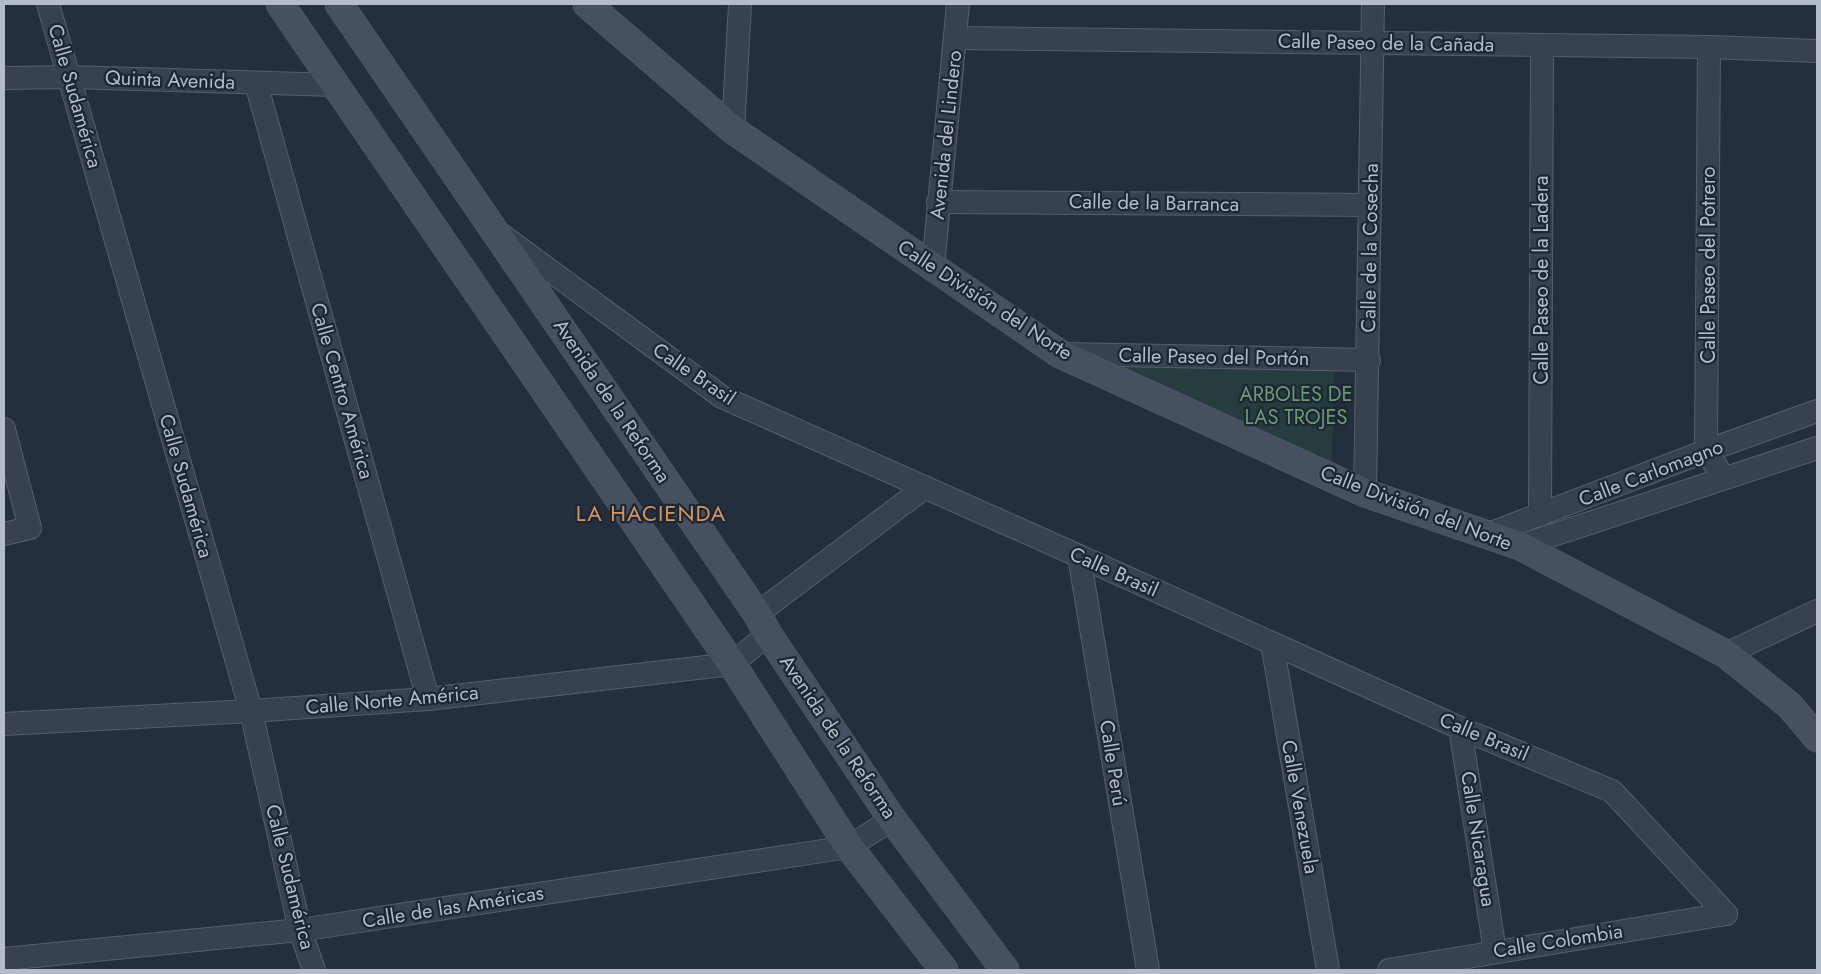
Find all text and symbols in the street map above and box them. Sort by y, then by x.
street label: Calle Sudamérica [41,21,109,171]
street label: Calle Paseo de la Cañada [1278,27,1494,59]
street label: Avenida del Lindero [923,49,969,221]
street label: Quinta Avenida [104,63,236,97]
street label: Calle de la Cosecha [1354,163,1386,333]
street label: Calle Paseo del Potrero [1694,167,1723,363]
street label: Calle Paseo de la Ladera [1527,176,1556,384]
street label: Calle de la Barranca [1068,187,1240,219]
street label: Calle División del Norte [892,233,1078,367]
street label: Calle Centro América [303,300,381,482]
street label: Avenida de la Reforma [546,313,678,489]
street label: Calle Brasil [647,336,741,412]
street label: Calle Paseo del Portón [1118,341,1310,373]
park label: ARBOLES DE LAS TROJES [1240,380,1352,432]
street label: Calle Sudamérica [152,411,220,561]
street label: Calle Carlomagno [1575,432,1727,514]
street label: Calle División del Norte [1316,458,1516,558]
district label: LA HACIENDA [576,497,726,529]
street label: Calle Brasil [1065,540,1163,604]
street label: Avenida de la Reforma [772,649,904,825]
street label: Calle Norte América [304,678,480,722]
street label: Calle Brasil [1435,705,1533,769]
street label: Calle Perú [1092,718,1134,808]
street label: Calle Venezuela [1274,738,1326,876]
street label: Calle Nicaragua [1453,769,1503,909]
street label: Calle Sudamérica [258,801,322,953]
street label: Calle de las Américas [360,878,546,936]
street label: Calle Colombia [1491,916,1625,966]

